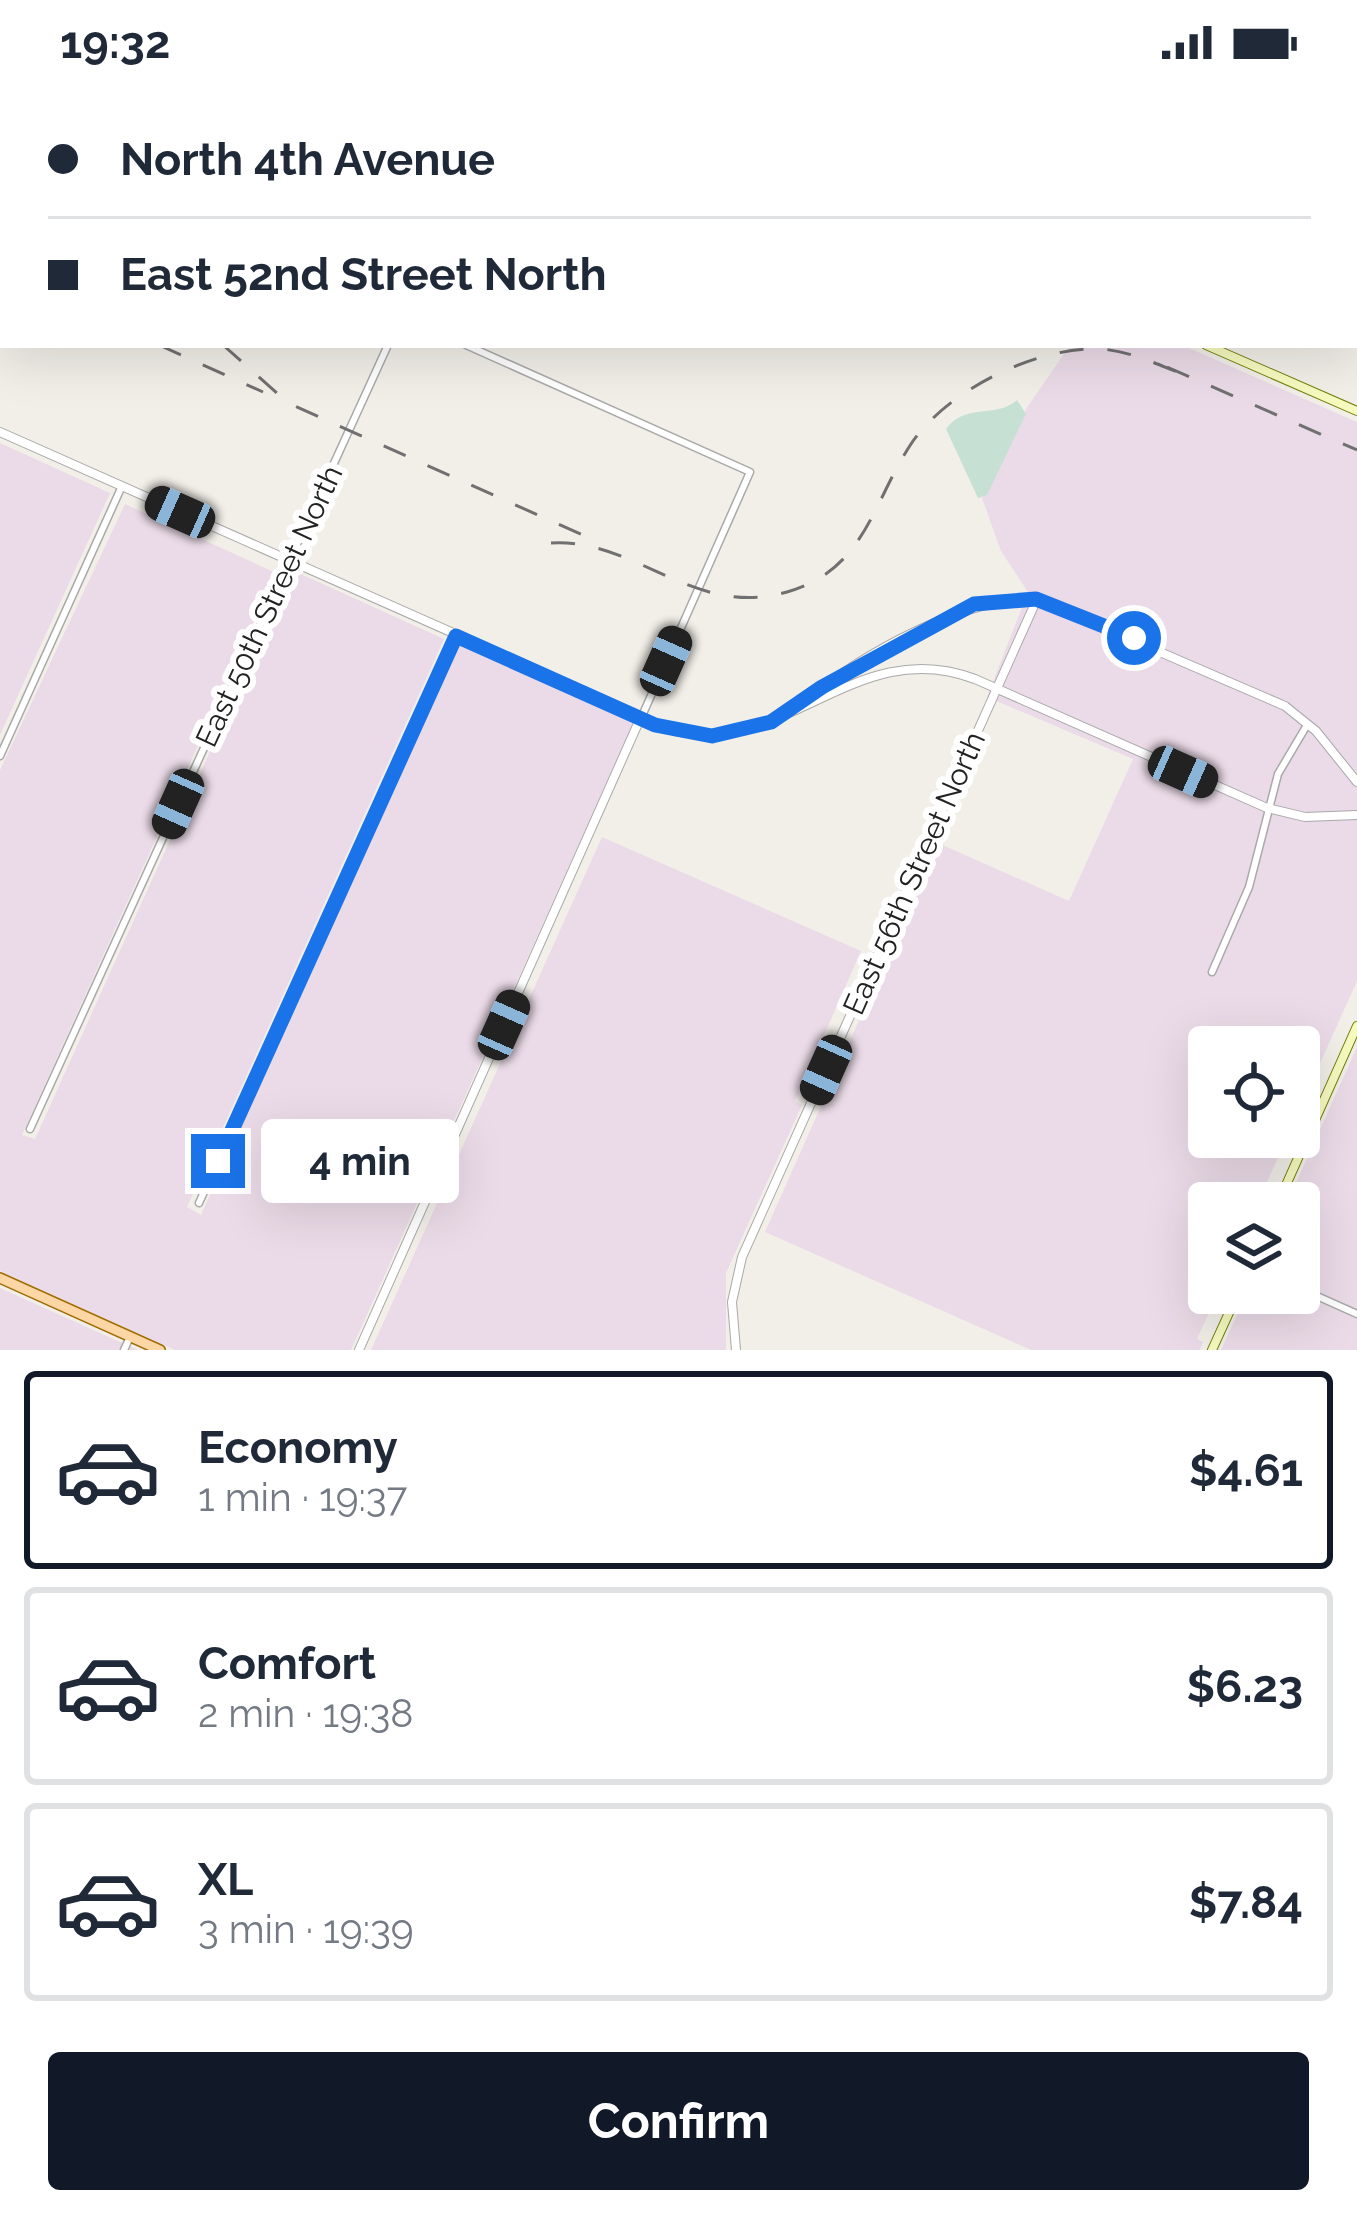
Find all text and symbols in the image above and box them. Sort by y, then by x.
text: 19:32 [60,16,170,69]
text: North 4th Avenue [120,133,495,186]
text: East 52nd Street North [120,248,607,301]
street label: East 50th Street North [188,460,350,752]
car [140,481,220,543]
route start [1107,611,1161,665]
car [635,621,697,701]
street label: East 56th Street North [836,726,992,1020]
car [1143,741,1223,803]
car [147,764,209,844]
car [473,985,535,1065]
map controls [1188,1026,1320,1314]
button: locate [1188,1026,1320,1158]
car [795,1030,857,1110]
callout: 4 min [260,1119,458,1203]
route end [191,1134,245,1188]
text: 4 min [309,1138,411,1184]
button: layers [1188,1182,1320,1314]
icon: car [54,1416,162,1524]
text: Economy [198,1421,398,1474]
text: $4.61 [1189,1444,1303,1497]
text: 1 min · 19:37 [198,1474,407,1520]
icon: car [54,1632,162,1740]
text: Comfort [198,1637,376,1690]
text: $6.23 [1187,1660,1303,1713]
text: 2 min · 19:38 [198,1690,413,1736]
icon: car [54,1848,162,1956]
text: XL [198,1853,253,1906]
text: $7.84 [1189,1876,1303,1929]
text: 3 min · 19:39 [198,1906,414,1952]
button: Confirm [48,2052,1309,2190]

